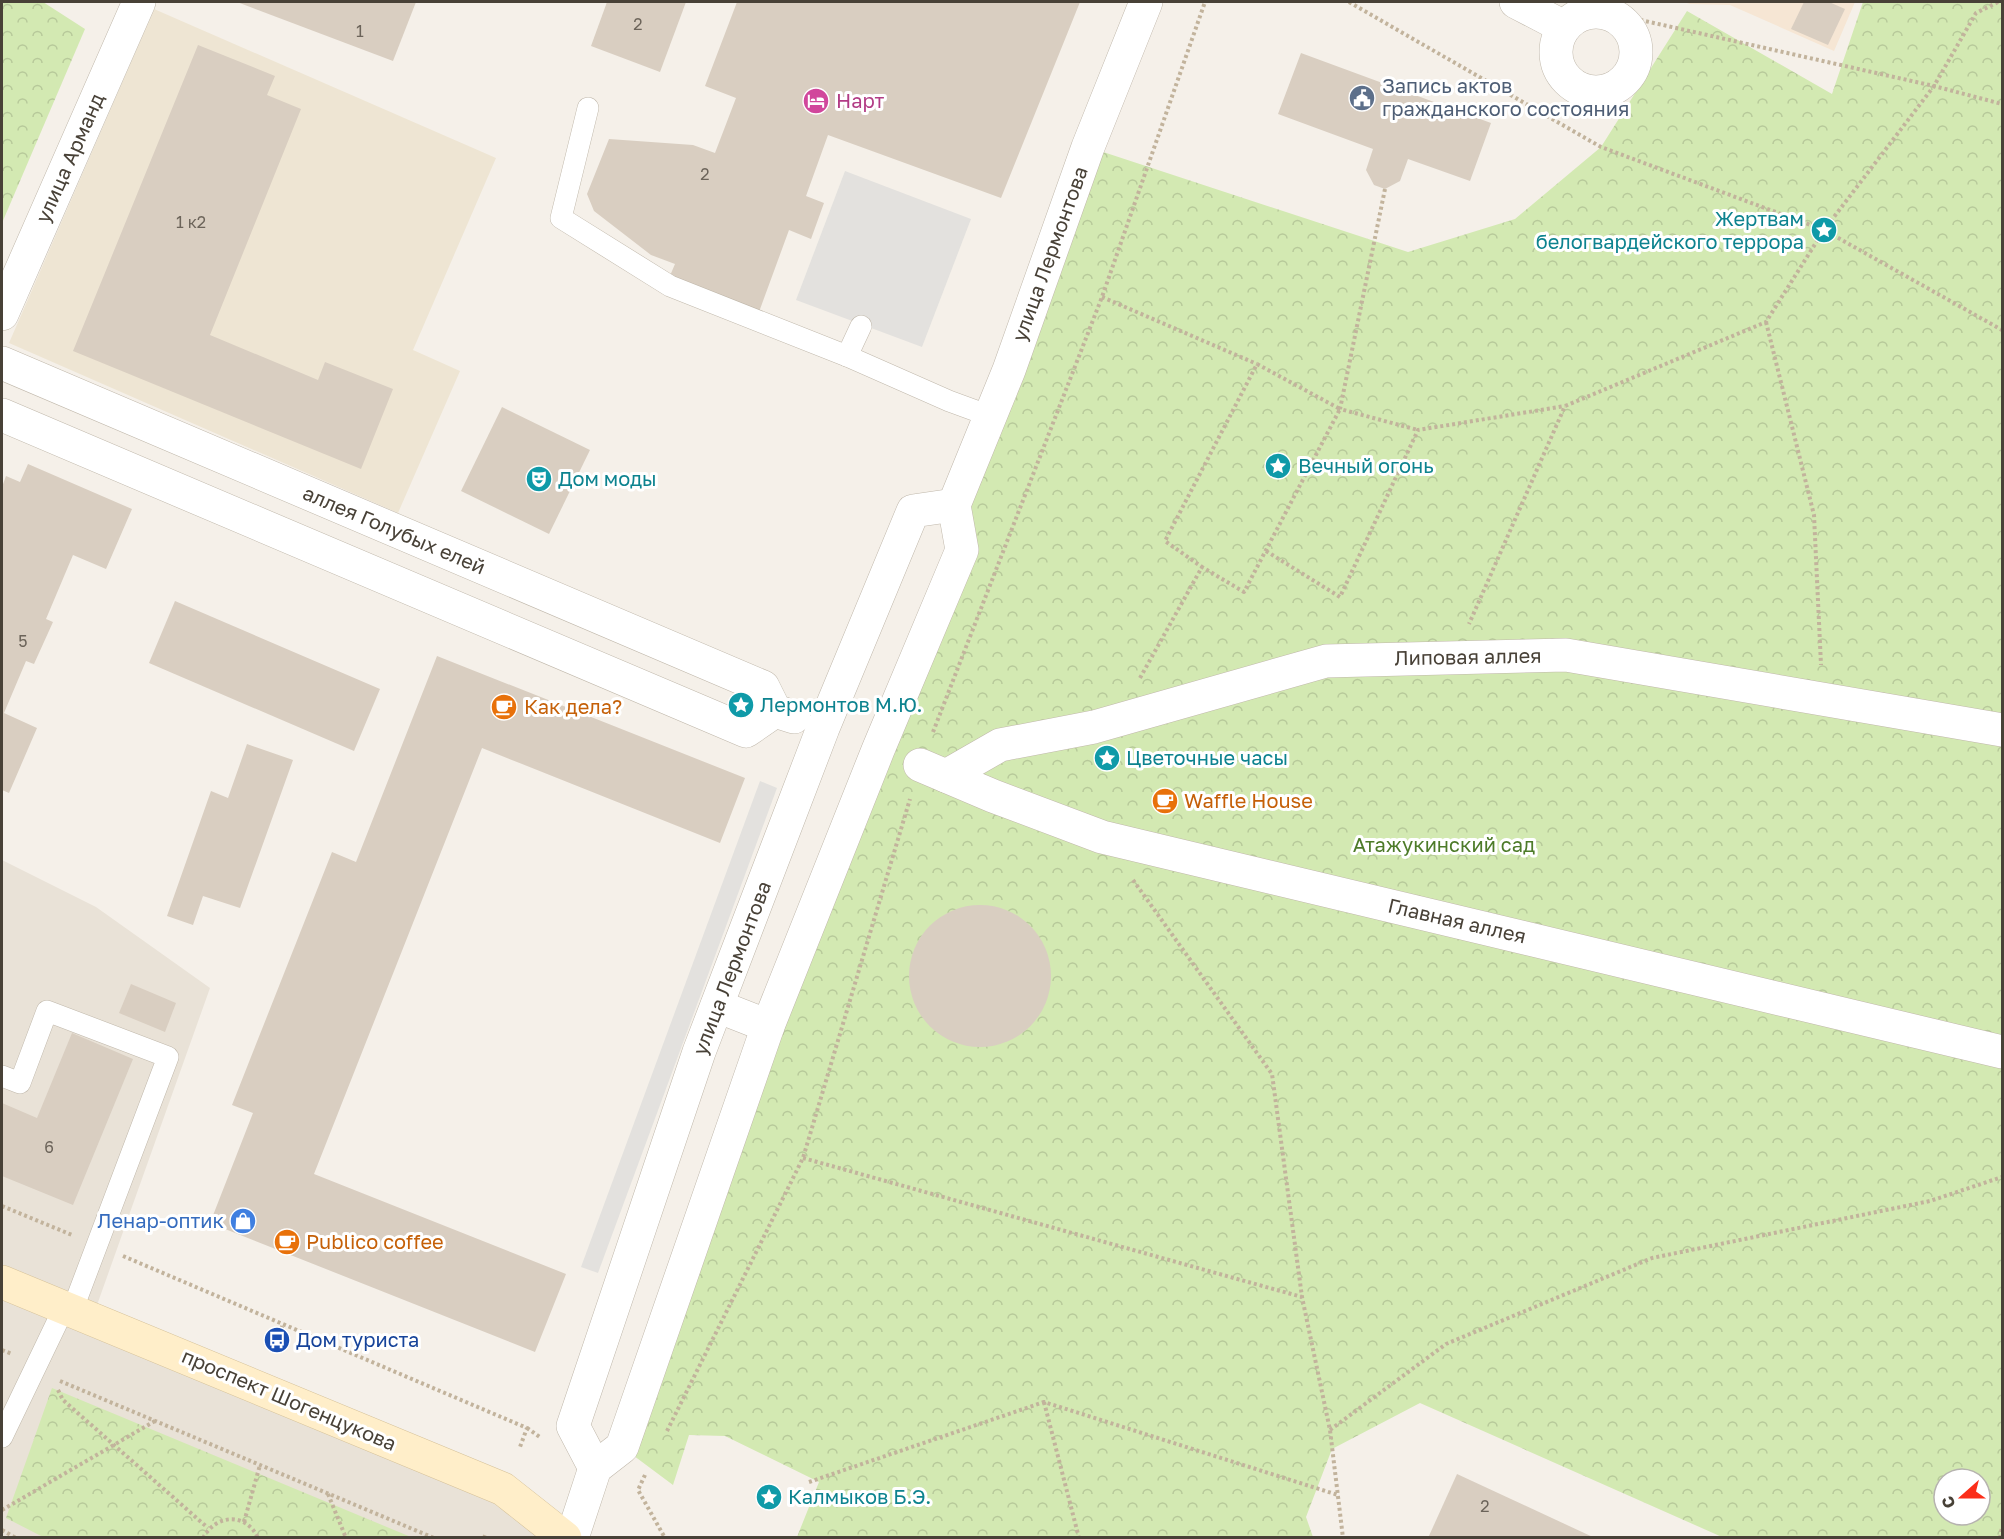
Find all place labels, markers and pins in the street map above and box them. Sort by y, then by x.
place label: Запись актов гражданского состояния [1382,73,1629,120]
public building icon: Запись актов гражданского состояния [1347,83,1377,113]
hotel icon: Нарт [801,86,831,116]
place label: Нарт [836,88,885,112]
place label: Жертвам белогвардейского террора [1536,206,1804,253]
place icon: Жертвам белогвардейского террора [1809,215,1839,245]
place icon: Вечный огонь [1263,451,1293,481]
place label: Вечный огонь [1298,453,1434,477]
theatre icon: Дом моды [524,464,554,494]
place label: Дом моды [558,466,657,490]
place icon: Лермонтов М.Ю. [726,690,756,720]
cafe icon: Как дела? [489,692,519,722]
place label: Лермонтов М.Ю. [760,692,923,716]
place label: Как дела? [524,694,622,718]
place icon: Цветочные часы [1092,743,1122,773]
place label: Цветочные часы [1126,745,1288,769]
cafe icon: Waffle House [1150,786,1180,816]
place label: Waffle House [1184,788,1313,812]
shop icon: Ленар-оптик [228,1206,258,1236]
place label: Ленар-оптик [97,1208,224,1232]
cafe icon: Publico coffee [272,1227,302,1257]
place label: Publico coffee [306,1229,444,1253]
bus stop icon: Дом туриста [262,1325,292,1355]
place label: Дом туриста [296,1327,419,1351]
place icon: Калмыков Б.Э. [754,1482,784,1512]
place label: Калмыков Б.Э. [788,1484,931,1508]

